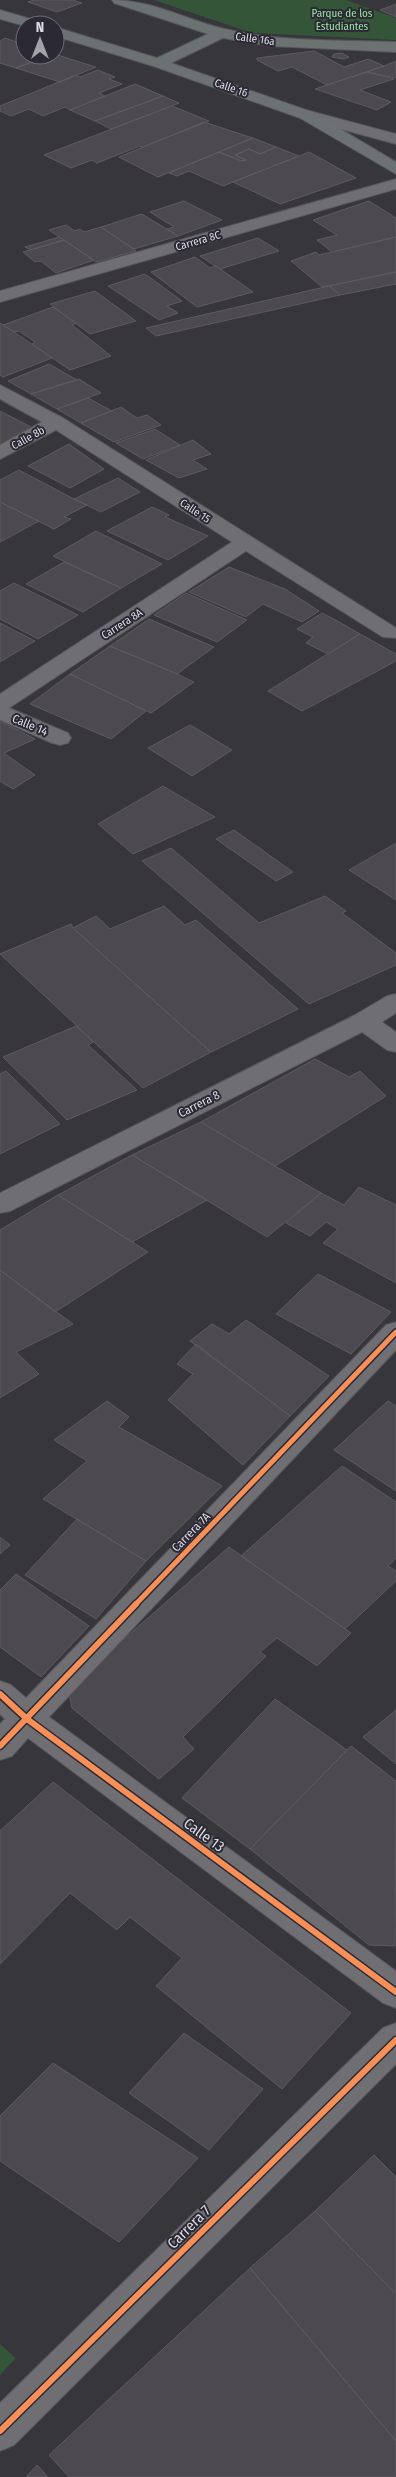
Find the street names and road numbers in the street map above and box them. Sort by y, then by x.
street label: Calle 16a [234,30,276,48]
street label: Calle 16 [213,76,250,100]
street label: Carrera 8C [174,228,222,254]
street label: Calle 8b [9,424,47,452]
street label: Calle 15 [177,496,213,526]
street label: Carrera 8A [99,606,145,642]
street label: Calle 14 [10,711,50,739]
street label: Carrera 8 [176,1088,222,1120]
street label: Carrera 7A [169,1509,214,1555]
street label: Calle 13 [180,1814,228,1856]
street label: Carrera 7 [164,2202,214,2252]

